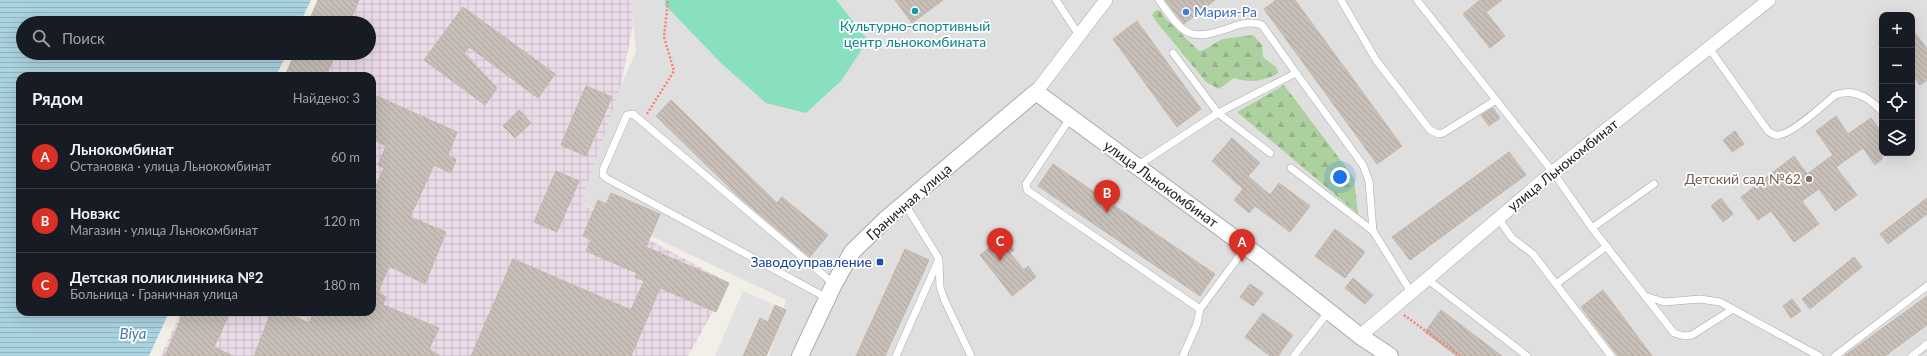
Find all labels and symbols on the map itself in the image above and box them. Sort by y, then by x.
place label: Мария-Ра [1194,3,1257,20]
marker: Культурно-спортивный центр льнокомбината [910,6,920,16]
marker: Мария-Ра [1181,7,1191,17]
place label: Культурно-спортивный центр льнокомбината [840,17,990,50]
street label: улица Льнокомбинат [1504,115,1621,214]
street label: улица Льнокомбинат [1101,136,1222,231]
street label: Граничная улица [863,160,955,243]
your location [1330,167,1350,187]
place label: Детский сад №62 [1684,170,1801,187]
marker: Детский сад №62 [1804,174,1814,184]
pin: B [1094,180,1120,213]
pin: C [987,228,1013,261]
pin: A [1229,229,1255,262]
place label: Заводоуправление [750,253,872,270]
marker: Заводоуправление [875,257,885,267]
water label: Biya [120,324,147,342]

